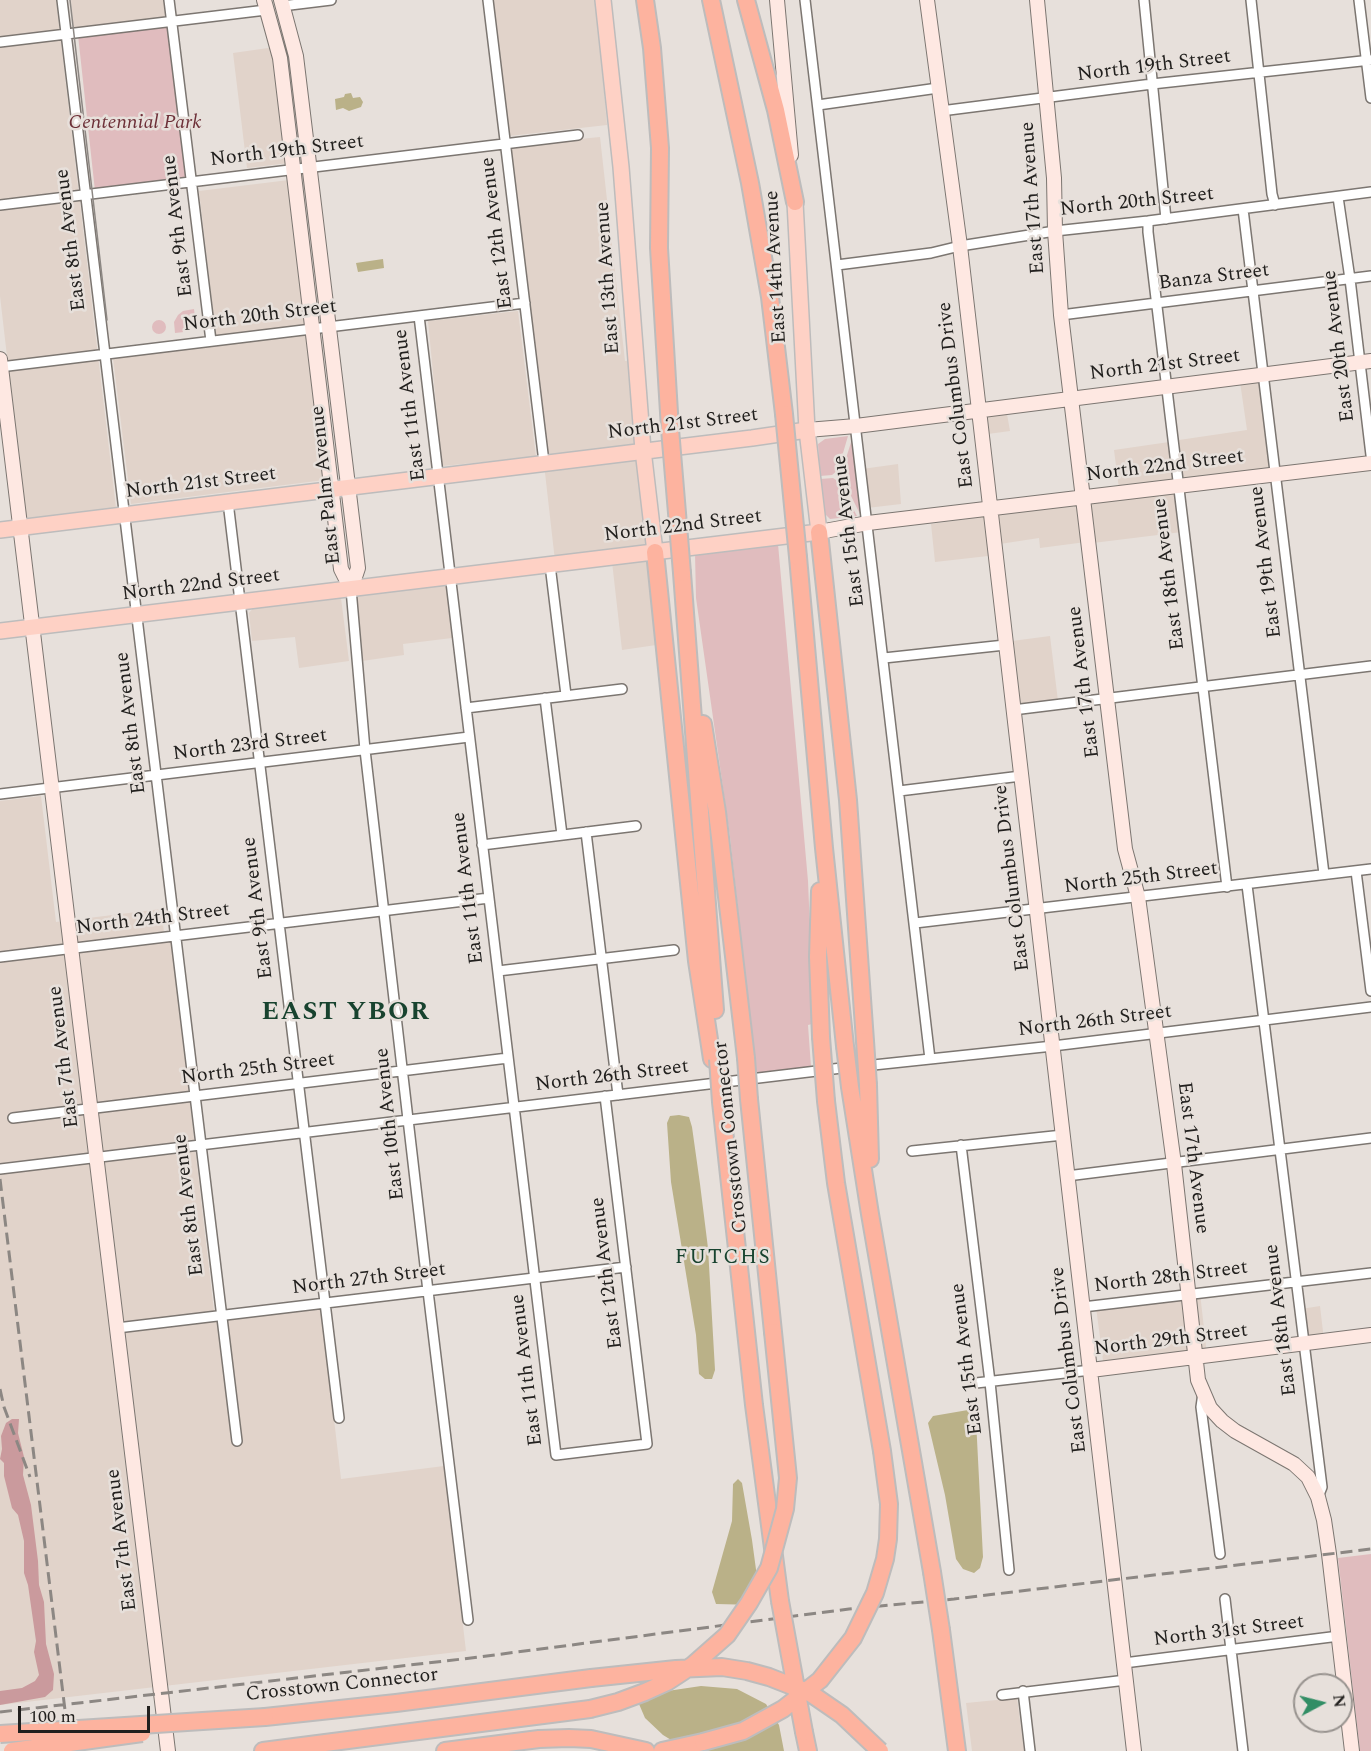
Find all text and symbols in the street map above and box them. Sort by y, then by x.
street label: North 19th Street [1076,46,1232,88]
park label: Centennial Park [69,112,201,136]
street label: East 17th Avenue [1017,121,1051,275]
street label: North 19th Street [209,131,365,173]
street label: East 9th Avenue [158,154,200,298]
street label: East 12th Avenue [477,156,519,310]
street label: East 8th Avenue [51,168,93,312]
street label: North 20th Street [1059,183,1215,223]
street label: East 14th Avenue [761,190,793,344]
street label: East 13th Avenue [592,201,626,355]
street label: Banza Street [1157,259,1271,297]
street label: East 20th Avenue [1319,269,1361,423]
street label: North 20th Street [182,296,338,338]
street label: East Columbus Drive [934,300,980,490]
street label: East 11th Avenue [390,328,432,482]
street label: North 21st Street [1088,345,1242,387]
street label: East Palm Avenue [307,404,347,566]
street label: North 21st Street [606,404,760,446]
street label: North 22nd Street [1085,445,1245,489]
street label: East 15th Avenue [829,454,871,608]
street label: North 21st Street [124,463,278,505]
street label: East 19th Avenue [1246,485,1288,639]
street label: East 18th Avenue [1149,497,1191,651]
street label: North 22nd Street [603,505,763,549]
street label: North 22nd Street [121,564,281,608]
street label: East 17th Avenue [1064,605,1106,759]
street label: East 8th Avenue [111,651,153,795]
street label: North 23rd Street [172,725,328,767]
street label: East Columbus Drive [990,783,1036,973]
street label: East 11th Avenue [448,811,490,965]
street label: East 9th Avenue [238,836,280,980]
street label: North 25th Street [1063,858,1219,900]
street label: North 24th Street [75,899,231,941]
street label: East 7th Avenue [44,985,86,1129]
district label: EAST YBOR [262,998,430,1030]
street label: North 26th Street [1017,1001,1173,1043]
street label: Crosstown Connector [710,1040,754,1234]
street label: East 10th Avenue [371,1047,411,1201]
street label: North 25th Street [180,1049,336,1091]
street label: North 26th Street [534,1056,690,1098]
street label: East 17th Avenue [1171,1081,1213,1235]
street label: East 8th Avenue [169,1133,211,1277]
street label: East 12th Avenue [587,1196,629,1350]
street label: East 18th Avenue [1261,1243,1303,1397]
district label: FUTCHS [675,1246,771,1272]
street label: North 28th Street [1093,1257,1249,1299]
street label: North 27th Street [291,1259,447,1301]
street label: East Columbus Drive [1047,1265,1093,1455]
street label: East 15th Avenue [947,1282,989,1436]
street label: East 11th Avenue [507,1293,549,1447]
street label: North 29th Street [1093,1320,1249,1362]
street label: East 7th Avenue [102,1468,144,1612]
street label: North 31st Street [1152,1611,1306,1653]
street label: Crosstown Connector [245,1664,439,1708]
north arrow [1293,1673,1353,1733]
text: N [1326,1693,1352,1709]
scale bar [21,1694,153,1732]
text: 100 m [29,1703,76,1730]

